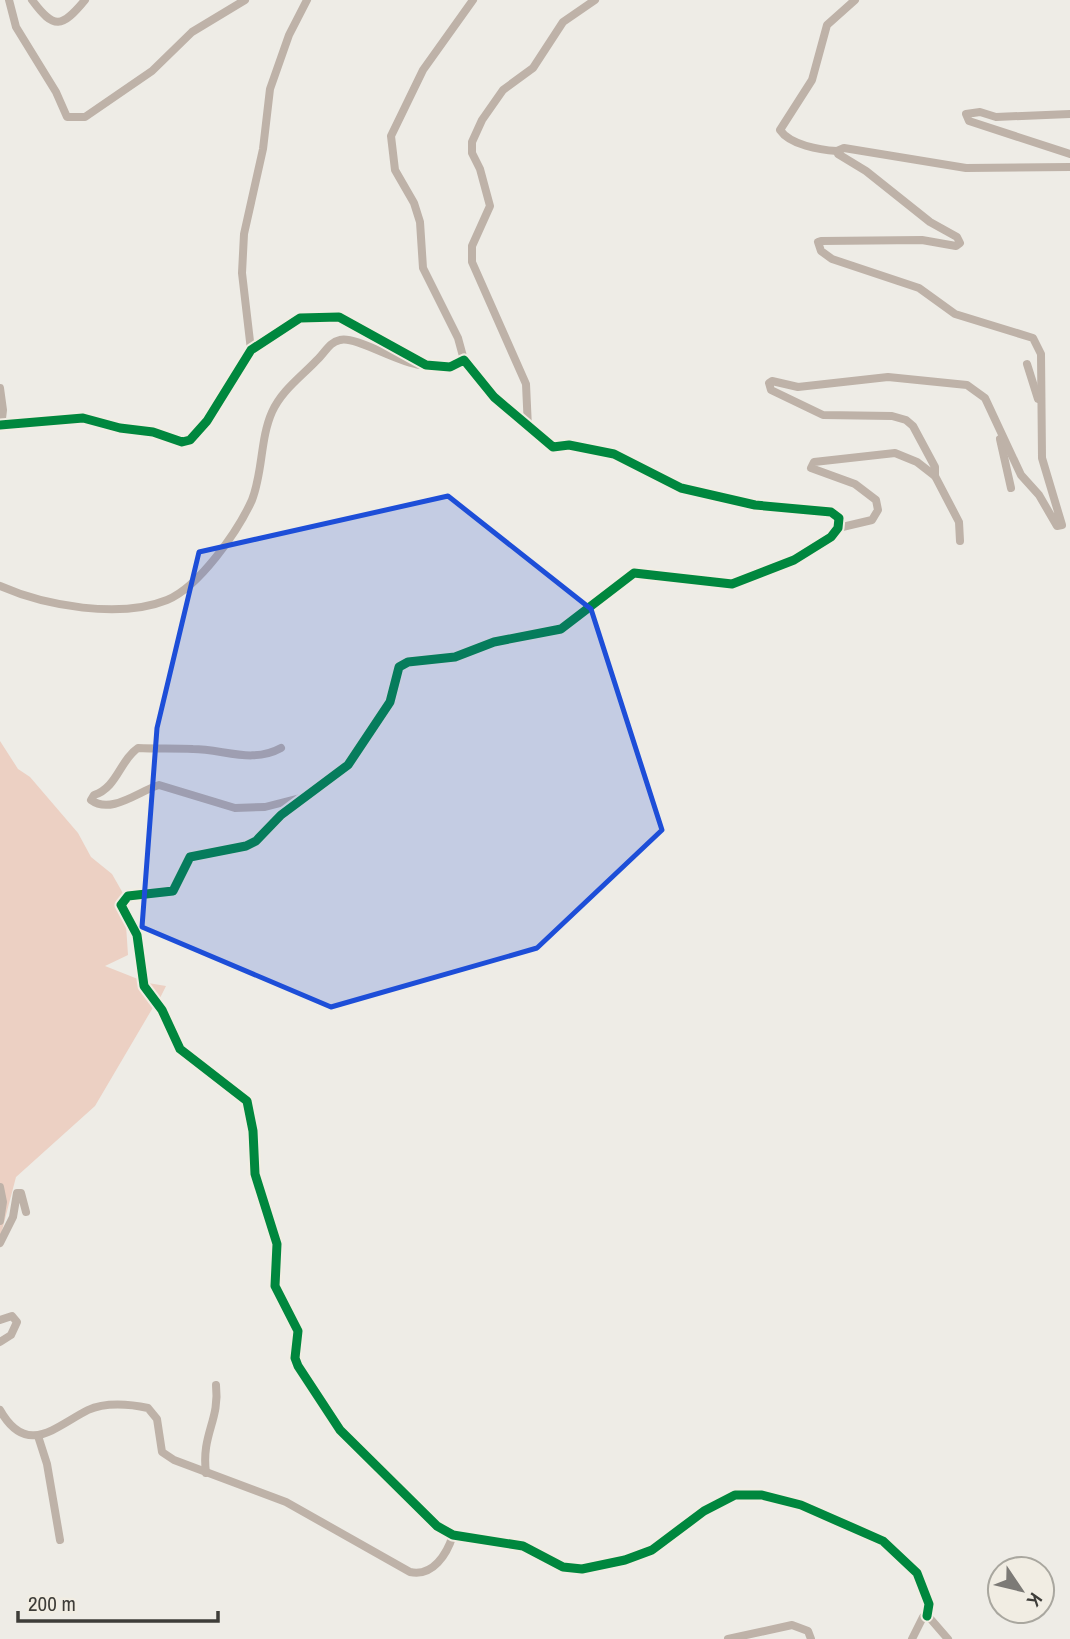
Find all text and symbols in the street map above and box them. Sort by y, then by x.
north arrow [986,1555,1056,1625]
scale bar [18,1580,217,1624]
text: K [1021,1588,1049,1612]
text: 200 m [28,1589,76,1618]

